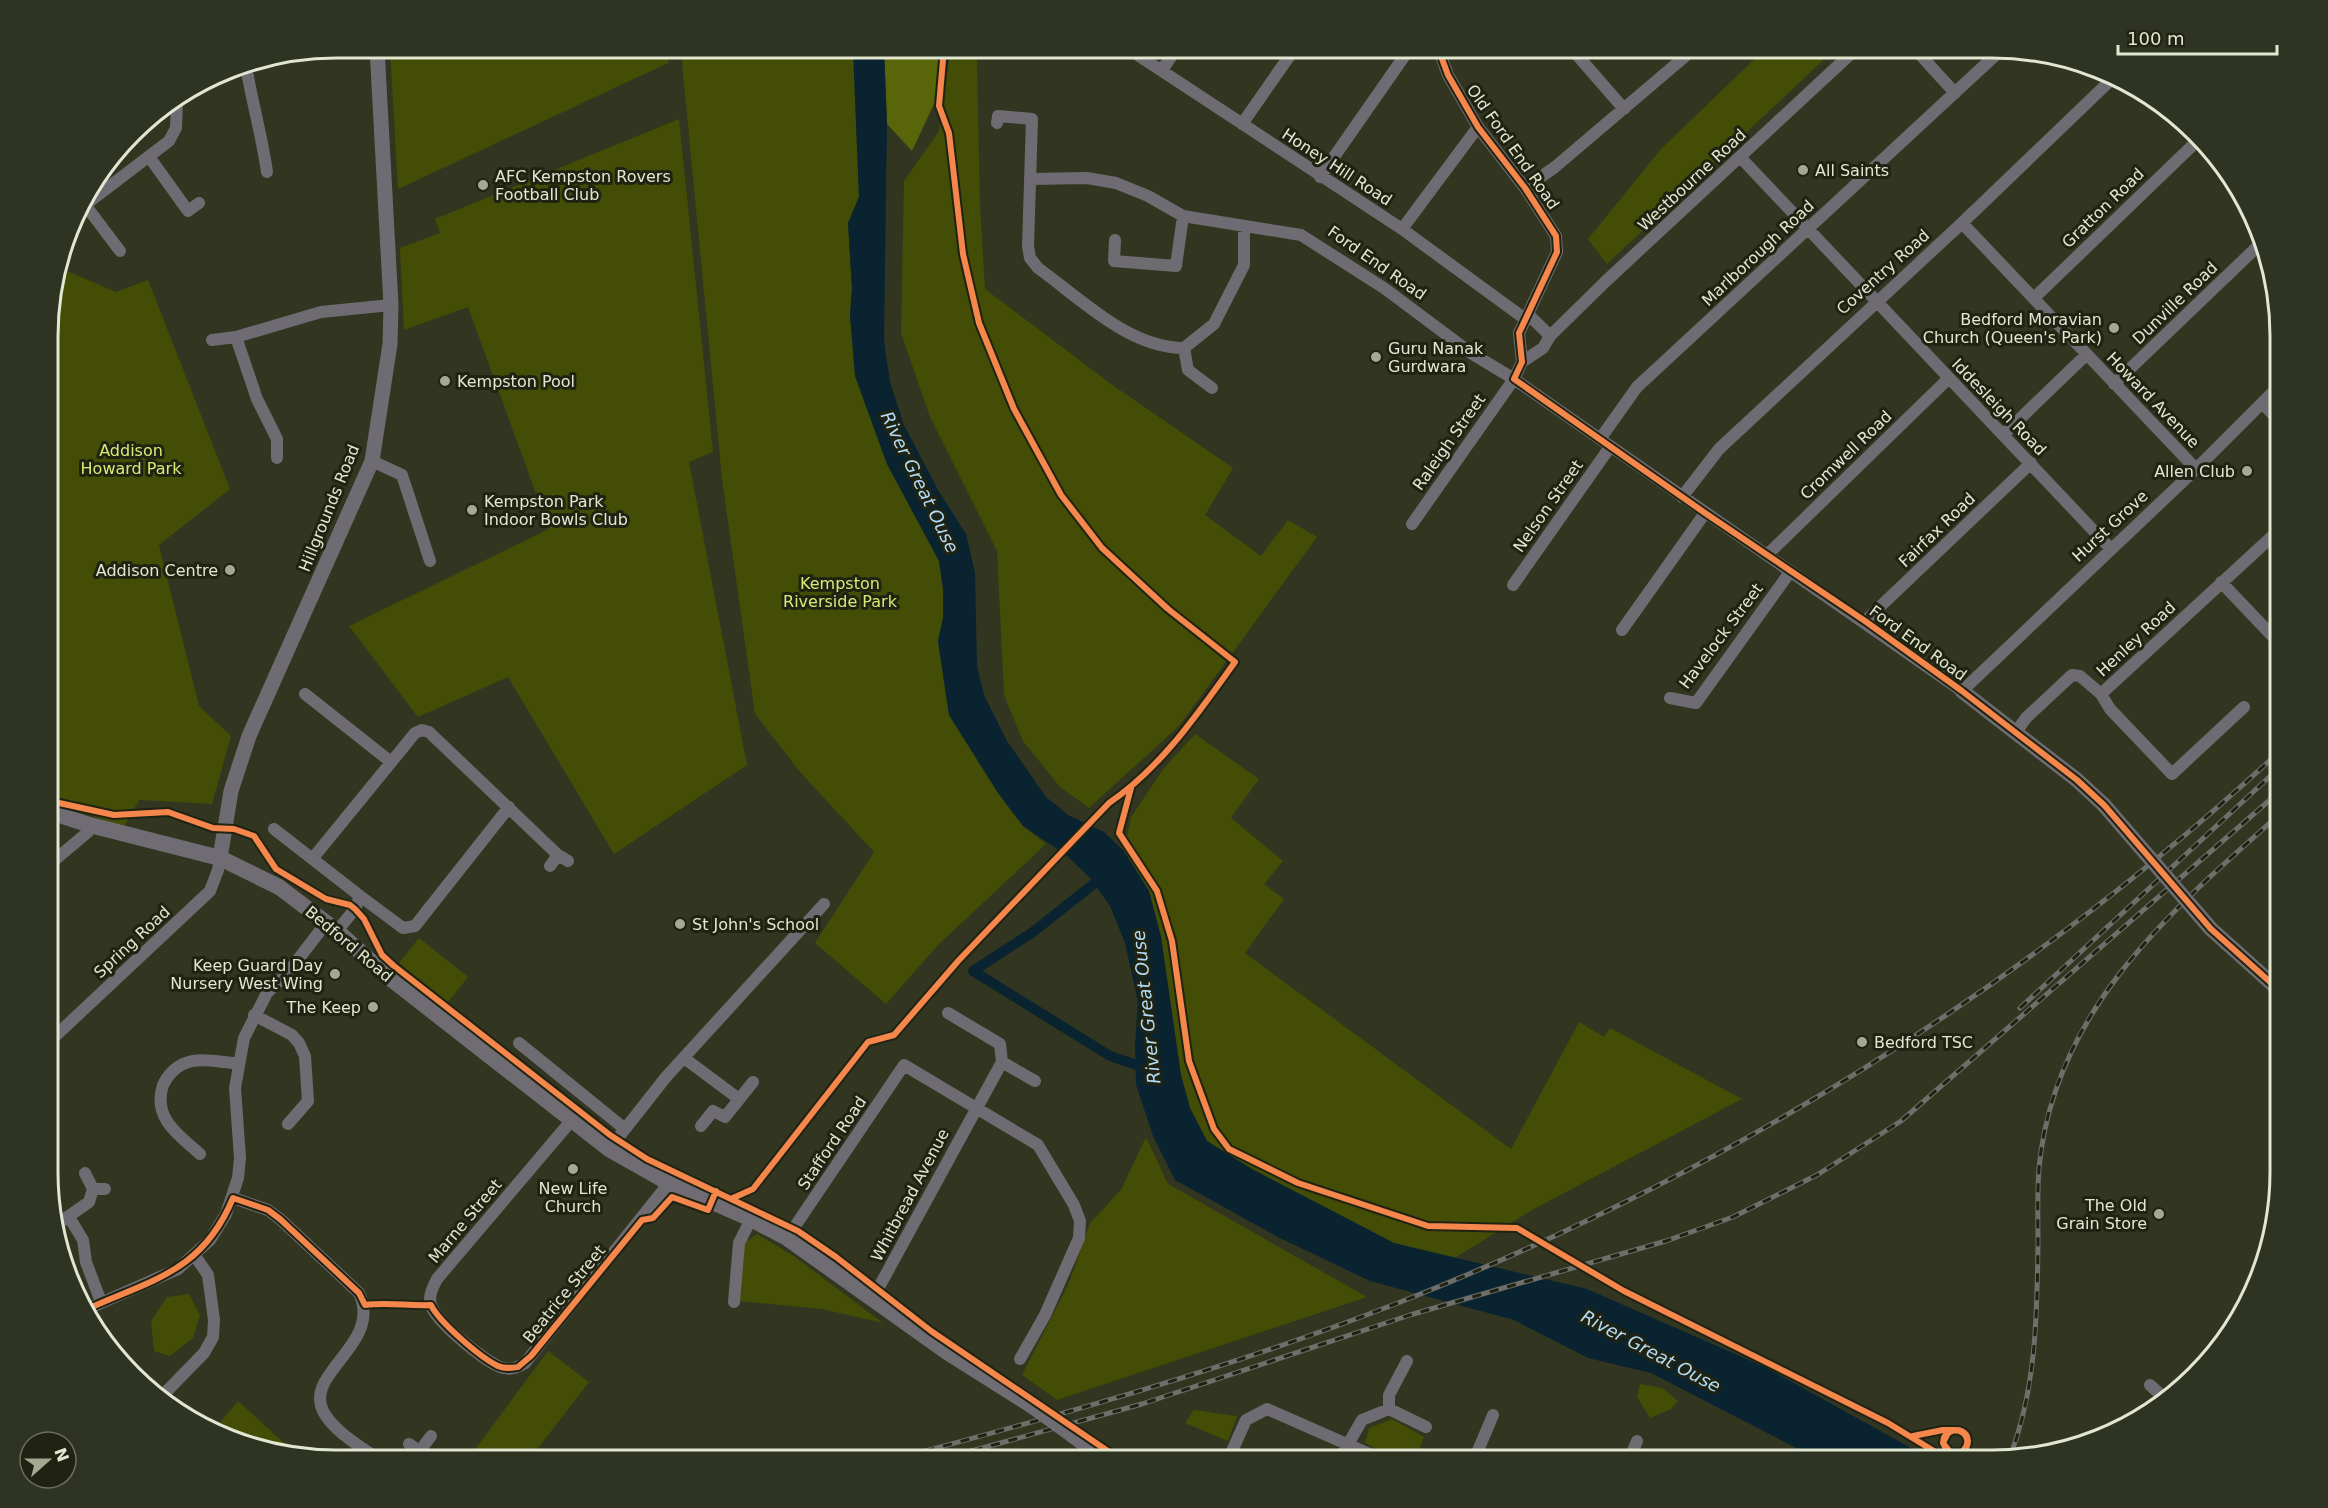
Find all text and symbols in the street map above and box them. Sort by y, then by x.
scale bar [2118,18,2277,56]
text: 100 m [2127,28,2185,49]
street label: Old Ford End Road [1463,81,1563,213]
street label: Honey Hill Road [1279,124,1395,210]
street label: Westbourne Road [1634,125,1750,235]
place label: All Saints [1815,161,1889,180]
marker: All Saints [1796,163,1810,177]
street label: Gratton Road [2058,164,2148,252]
place label: AFC Kempston Rovers Football Club [495,167,671,204]
marker: AFC Kempston Rovers Football Club [476,178,490,192]
street label: Marlborough Road [1698,196,1818,310]
street label: Ford End Road [1324,222,1430,304]
street label: Coventry Road [1833,225,1933,319]
street label: Dunville Road [2129,258,2221,348]
place label: Bedford Moravian Church (Queen's Park) [1923,310,2102,347]
marker: Bedford Moravian Church (Queen's Park) [2107,321,2121,335]
place label: Guru Nanak Gurdwara [1388,339,1484,376]
street label: Howard Avenue [2103,348,2203,452]
marker: Guru Nanak Gurdwara [1369,350,1383,364]
street label: Iddesleigh Road [1948,355,2050,459]
place label: Kempston Pool [457,372,575,391]
marker: Kempston Pool [438,374,452,388]
street label: Raleigh Street [1409,390,1489,494]
street label: Cromwell Road [1796,407,1896,503]
water label: River Great Ouse [877,408,963,556]
park label: Addison Howard Park [81,441,182,478]
street label: Hillgrounds Road [295,442,363,574]
street label: Nelson Street [1509,456,1587,556]
place label: Allen Club [2154,462,2235,481]
marker: Allen Club [2240,464,2254,478]
street label: Hurst Grove [2068,486,2152,566]
street label: Fairfax Road [1895,489,1979,571]
place label: Kempston Park Indoor Bowls Club [484,492,628,529]
marker: Kempston Park Indoor Bowls Club [465,503,479,517]
place label: Addison Centre [96,561,218,580]
marker: Addison Centre [223,563,237,577]
park label: Kempston Riverside Park [783,574,898,611]
street label: Havelock Street [1675,580,1767,692]
street label: Henley Road [2093,598,2179,680]
street label: Ford End Road [1866,601,1970,685]
street label: Spring Road [90,902,174,982]
street label: Bedford Road [301,902,397,986]
place label: St John's School [692,915,819,934]
marker: St John's School [673,917,687,931]
water label: River Great Ouse [1127,929,1165,1085]
place label: Keep Guard Day Nursery West Wing [170,956,323,993]
marker: Keep Guard Day Nursery West Wing [328,967,342,981]
place label: The Keep [286,998,361,1017]
marker: The Keep [366,1000,380,1014]
place label: Bedford TSC [1874,1033,1973,1052]
marker: Bedford TSC [1855,1035,1869,1049]
street label: Stafford Road [794,1093,870,1193]
street label: Whitbread Avenue [867,1125,953,1265]
marker: New Life Church [566,1162,580,1176]
street label: Marne Street [424,1175,506,1267]
place label: New Life Church [539,1179,607,1216]
place label: The Old Grain Store [2056,1196,2147,1233]
marker: The Old Grain Store [2152,1207,2166,1221]
street label: Beatrice Street [519,1241,609,1347]
water label: River Great Ouse [1578,1305,1724,1397]
north arrow [18,1430,78,1490]
text: N [50,1445,73,1464]

